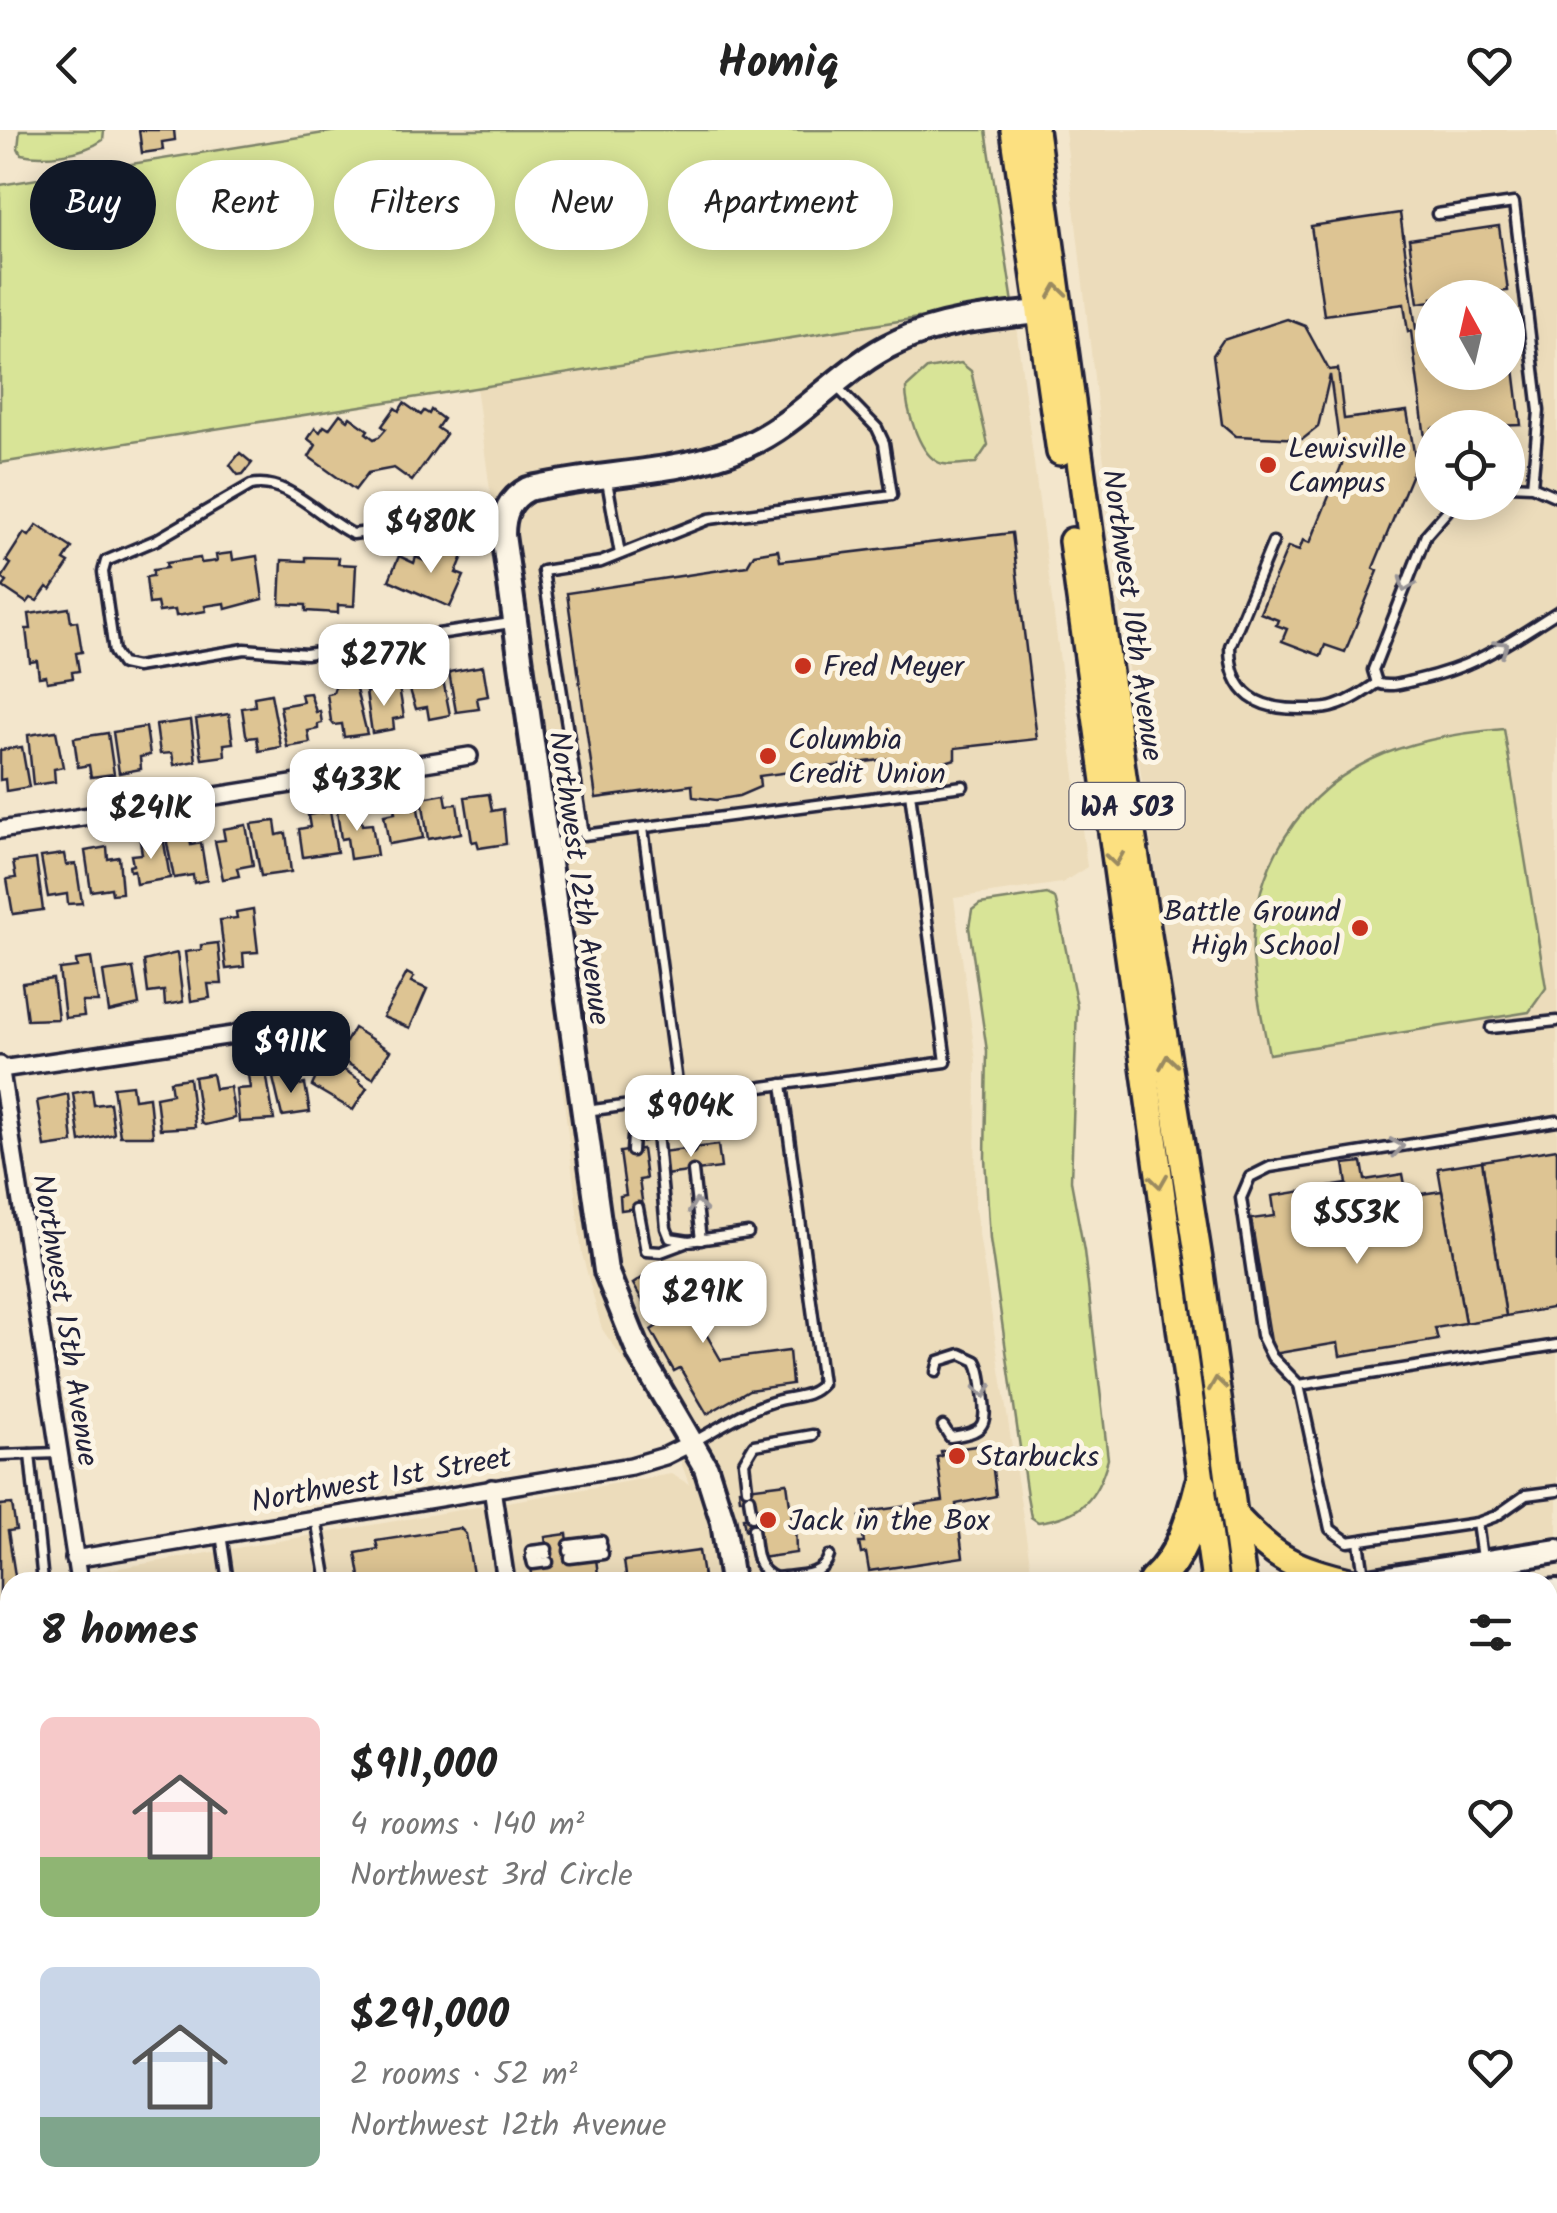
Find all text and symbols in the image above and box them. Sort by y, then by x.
text: Homiq [718,29,839,101]
icon: back [40,38,95,93]
icon: heart [1462,38,1517,93]
chip: Buy [30,160,156,250]
chip: Rent [176,160,314,250]
chip: Filters [334,160,495,250]
chip: New [515,160,648,250]
chip: Apartment [668,160,893,250]
north arrow [1415,280,1525,390]
map controls [1415,280,1525,520]
one-way arrow [1047,282,1068,298]
button: locate [1415,410,1525,520]
place label: Lewisville Campus [1288,426,1406,508]
marker: Lewisville Campus [1257,454,1279,476]
street label: Northwest 10th Avenue [1087,466,1175,764]
pin: $480K [361,491,501,576]
text: $480K [386,498,476,549]
one-way arrow [1398,575,1418,593]
pin: $277K [314,624,454,709]
text: $277K [340,631,428,682]
one-way arrow [1491,641,1509,660]
place label: Fred Meyer [823,644,966,692]
marker: Fred Meyer [792,655,814,677]
place label: Columbia Credit Union [788,717,946,799]
street label: Northwest 12th Avenue [534,728,622,1028]
marker: Columbia Credit Union [757,745,779,767]
pin: $433K [287,749,427,834]
text: $433K [312,756,402,807]
pin: $241K [81,777,221,862]
road number: WA 503 [1070,783,1184,829]
text: $241K [109,784,193,835]
one-way arrow [1103,851,1124,867]
place label: Battle Ground High School [1163,889,1341,971]
marker: Battle Ground High School [1349,917,1371,939]
pin: $911K [221,1011,361,1096]
text: $911K [254,1018,328,1069]
one-way arrow [1159,1054,1180,1071]
pin: $904K [621,1075,761,1160]
text: $904K [647,1082,735,1133]
one-way arrow [1389,1137,1406,1158]
street label: Northwest 15th Avenue [17,1171,111,1470]
one-way arrow [1147,1173,1168,1189]
pin: $553K [1287,1182,1427,1267]
text: $553K [1313,1189,1401,1240]
one-way arrow [687,1197,708,1213]
pin: $291K [633,1261,773,1346]
text: $291K [662,1268,744,1319]
one-way arrow [1207,1376,1228,1392]
one-way arrow [972,1383,993,1400]
street label: Northwest 1st Street [247,1434,516,1527]
place label: Starbucks [977,1434,1099,1482]
marker: Starbucks [946,1445,968,1467]
place label: Jack in the Box [788,1498,991,1546]
marker: Jack in the Box [757,1509,779,1531]
text: 8 homes [40,1599,198,1666]
icon: filters [1463,1605,1518,1660]
text: $911,000 [350,1733,497,1800]
icon: home [120,1757,240,1877]
icon: heart [1463,1790,1518,1845]
text: 4 rooms · 140 m² [350,1800,584,1851]
text: Northwest 3rd Circle [350,1851,633,1902]
text: $291,000 [350,1983,509,2050]
icon: home [120,2007,240,2127]
icon: heart [1463,2040,1518,2095]
text: 2 rooms · 52 m² [350,2050,577,2101]
text: Northwest 12th Avenue [350,2101,666,2152]

